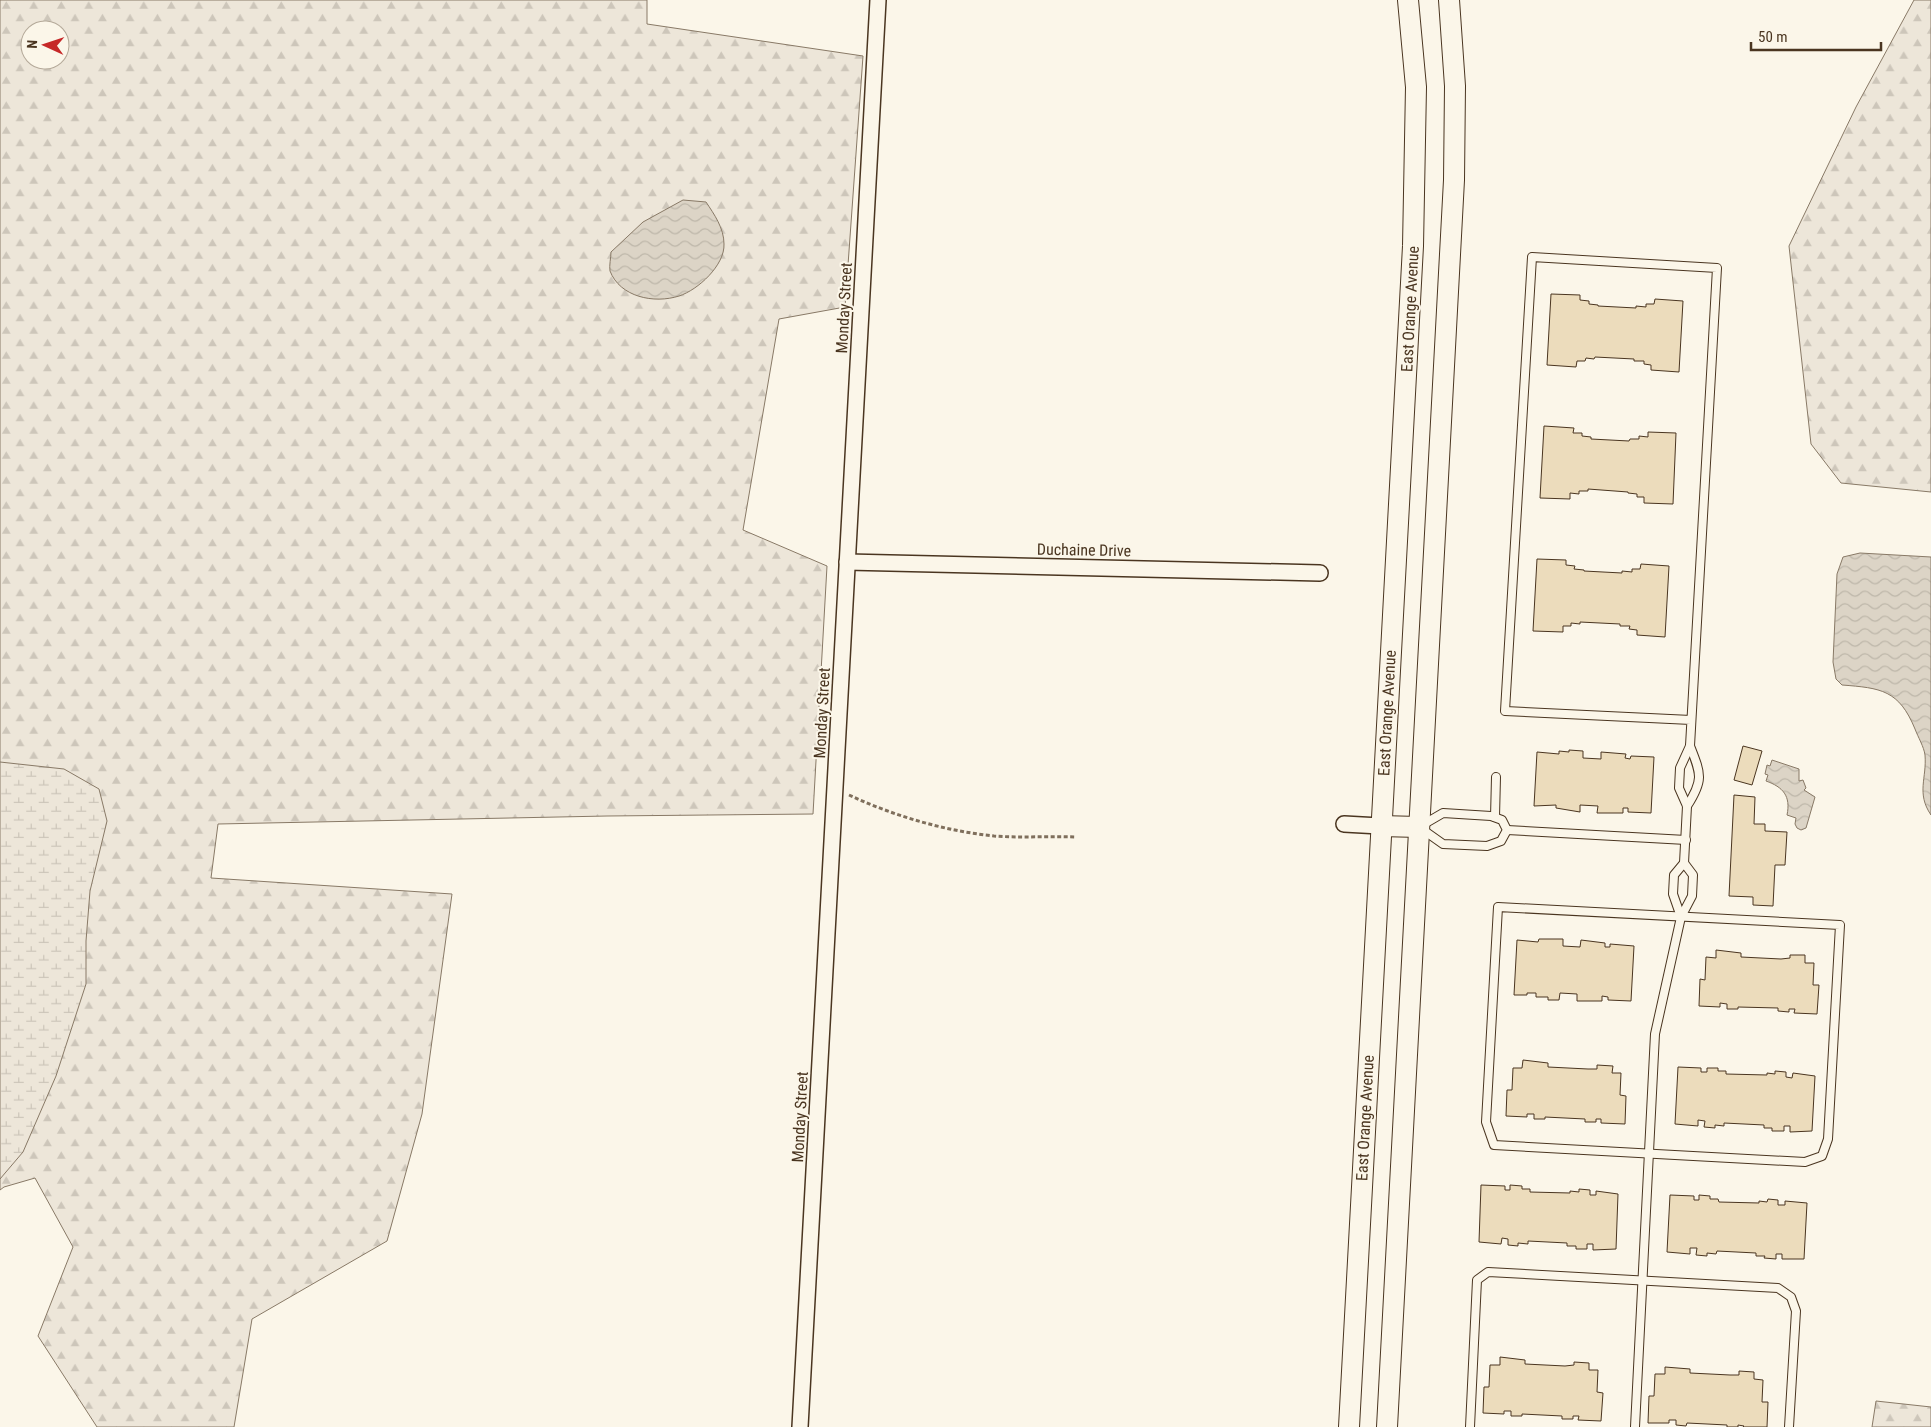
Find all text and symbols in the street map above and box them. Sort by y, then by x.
north arrow [20,20,70,70]
scale bar [1751,20,1881,52]
text: 50 m [1758,28,1788,46]
text: N [24,40,40,49]
street label: East Orange Avenue [1397,246,1423,372]
street label: Monday Street [832,262,856,354]
street label: Duchaine Drive [1037,540,1131,560]
street label: East Orange Avenue [1374,650,1400,776]
street label: Monday Street [810,667,834,759]
street label: East Orange Avenue [1352,1055,1378,1181]
street label: Monday Street [788,1071,812,1163]

